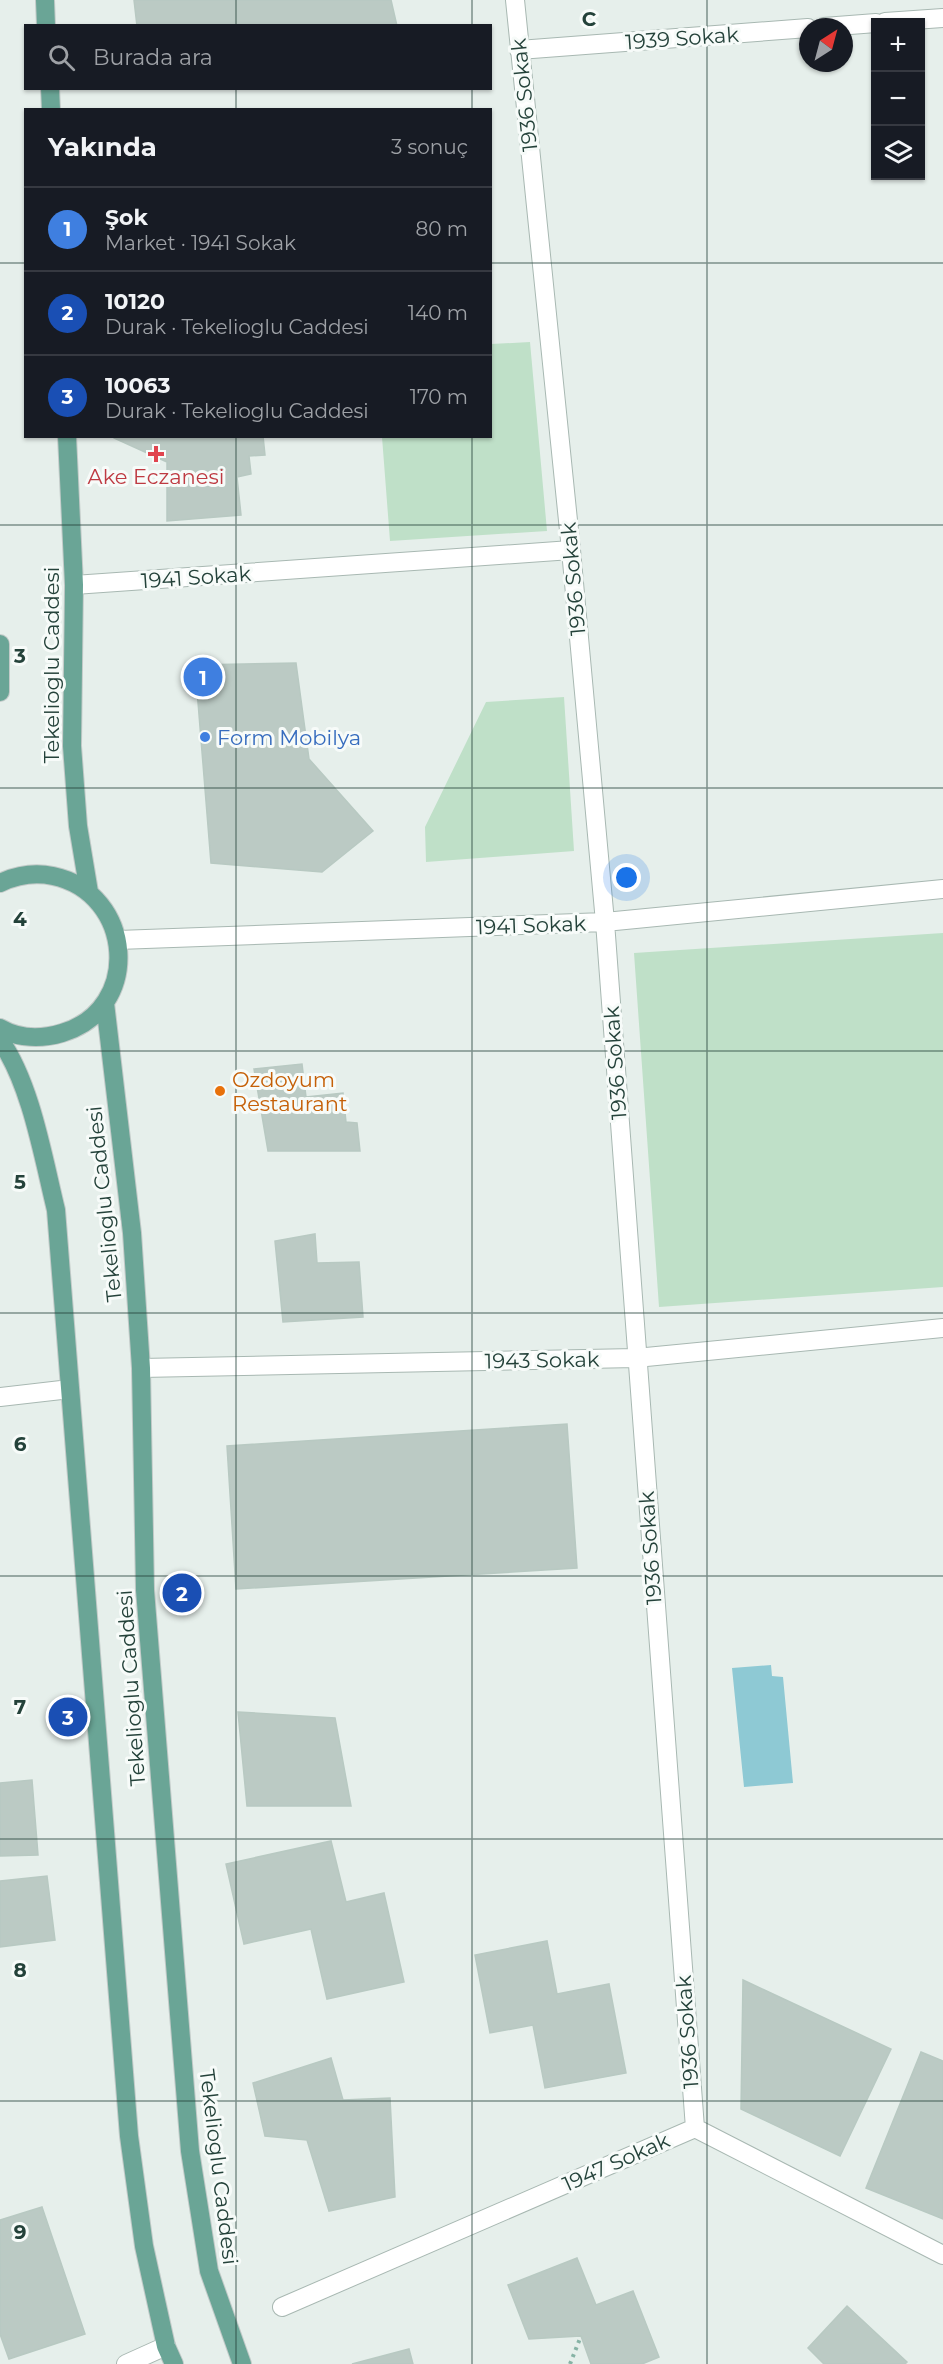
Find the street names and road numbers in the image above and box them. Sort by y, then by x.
street label: 1939 Sokak [624,22,740,54]
street label: 1936 Sokak [506,37,542,153]
street label: 1936 Sokak [556,521,590,637]
street label: 1941 Sokak [140,561,252,593]
street label: Tekelioglu Caddesi [39,567,64,763]
street label: 1941 Sokak [476,911,587,939]
street label: 1936 Sokak [599,1005,631,1121]
street label: Tekelioglu Caddesi [81,1105,127,1303]
street label: 1943 Sokak [484,1346,600,1373]
street label: 1936 Sokak [634,1490,666,1606]
street label: Tekelioglu Caddesi [112,1589,150,1787]
street label: 1936 Sokak [671,1974,703,2090]
street label: Tekelioglu Caddesi [195,2068,243,2266]
street label: 1947 Sokak [559,2127,674,2197]

